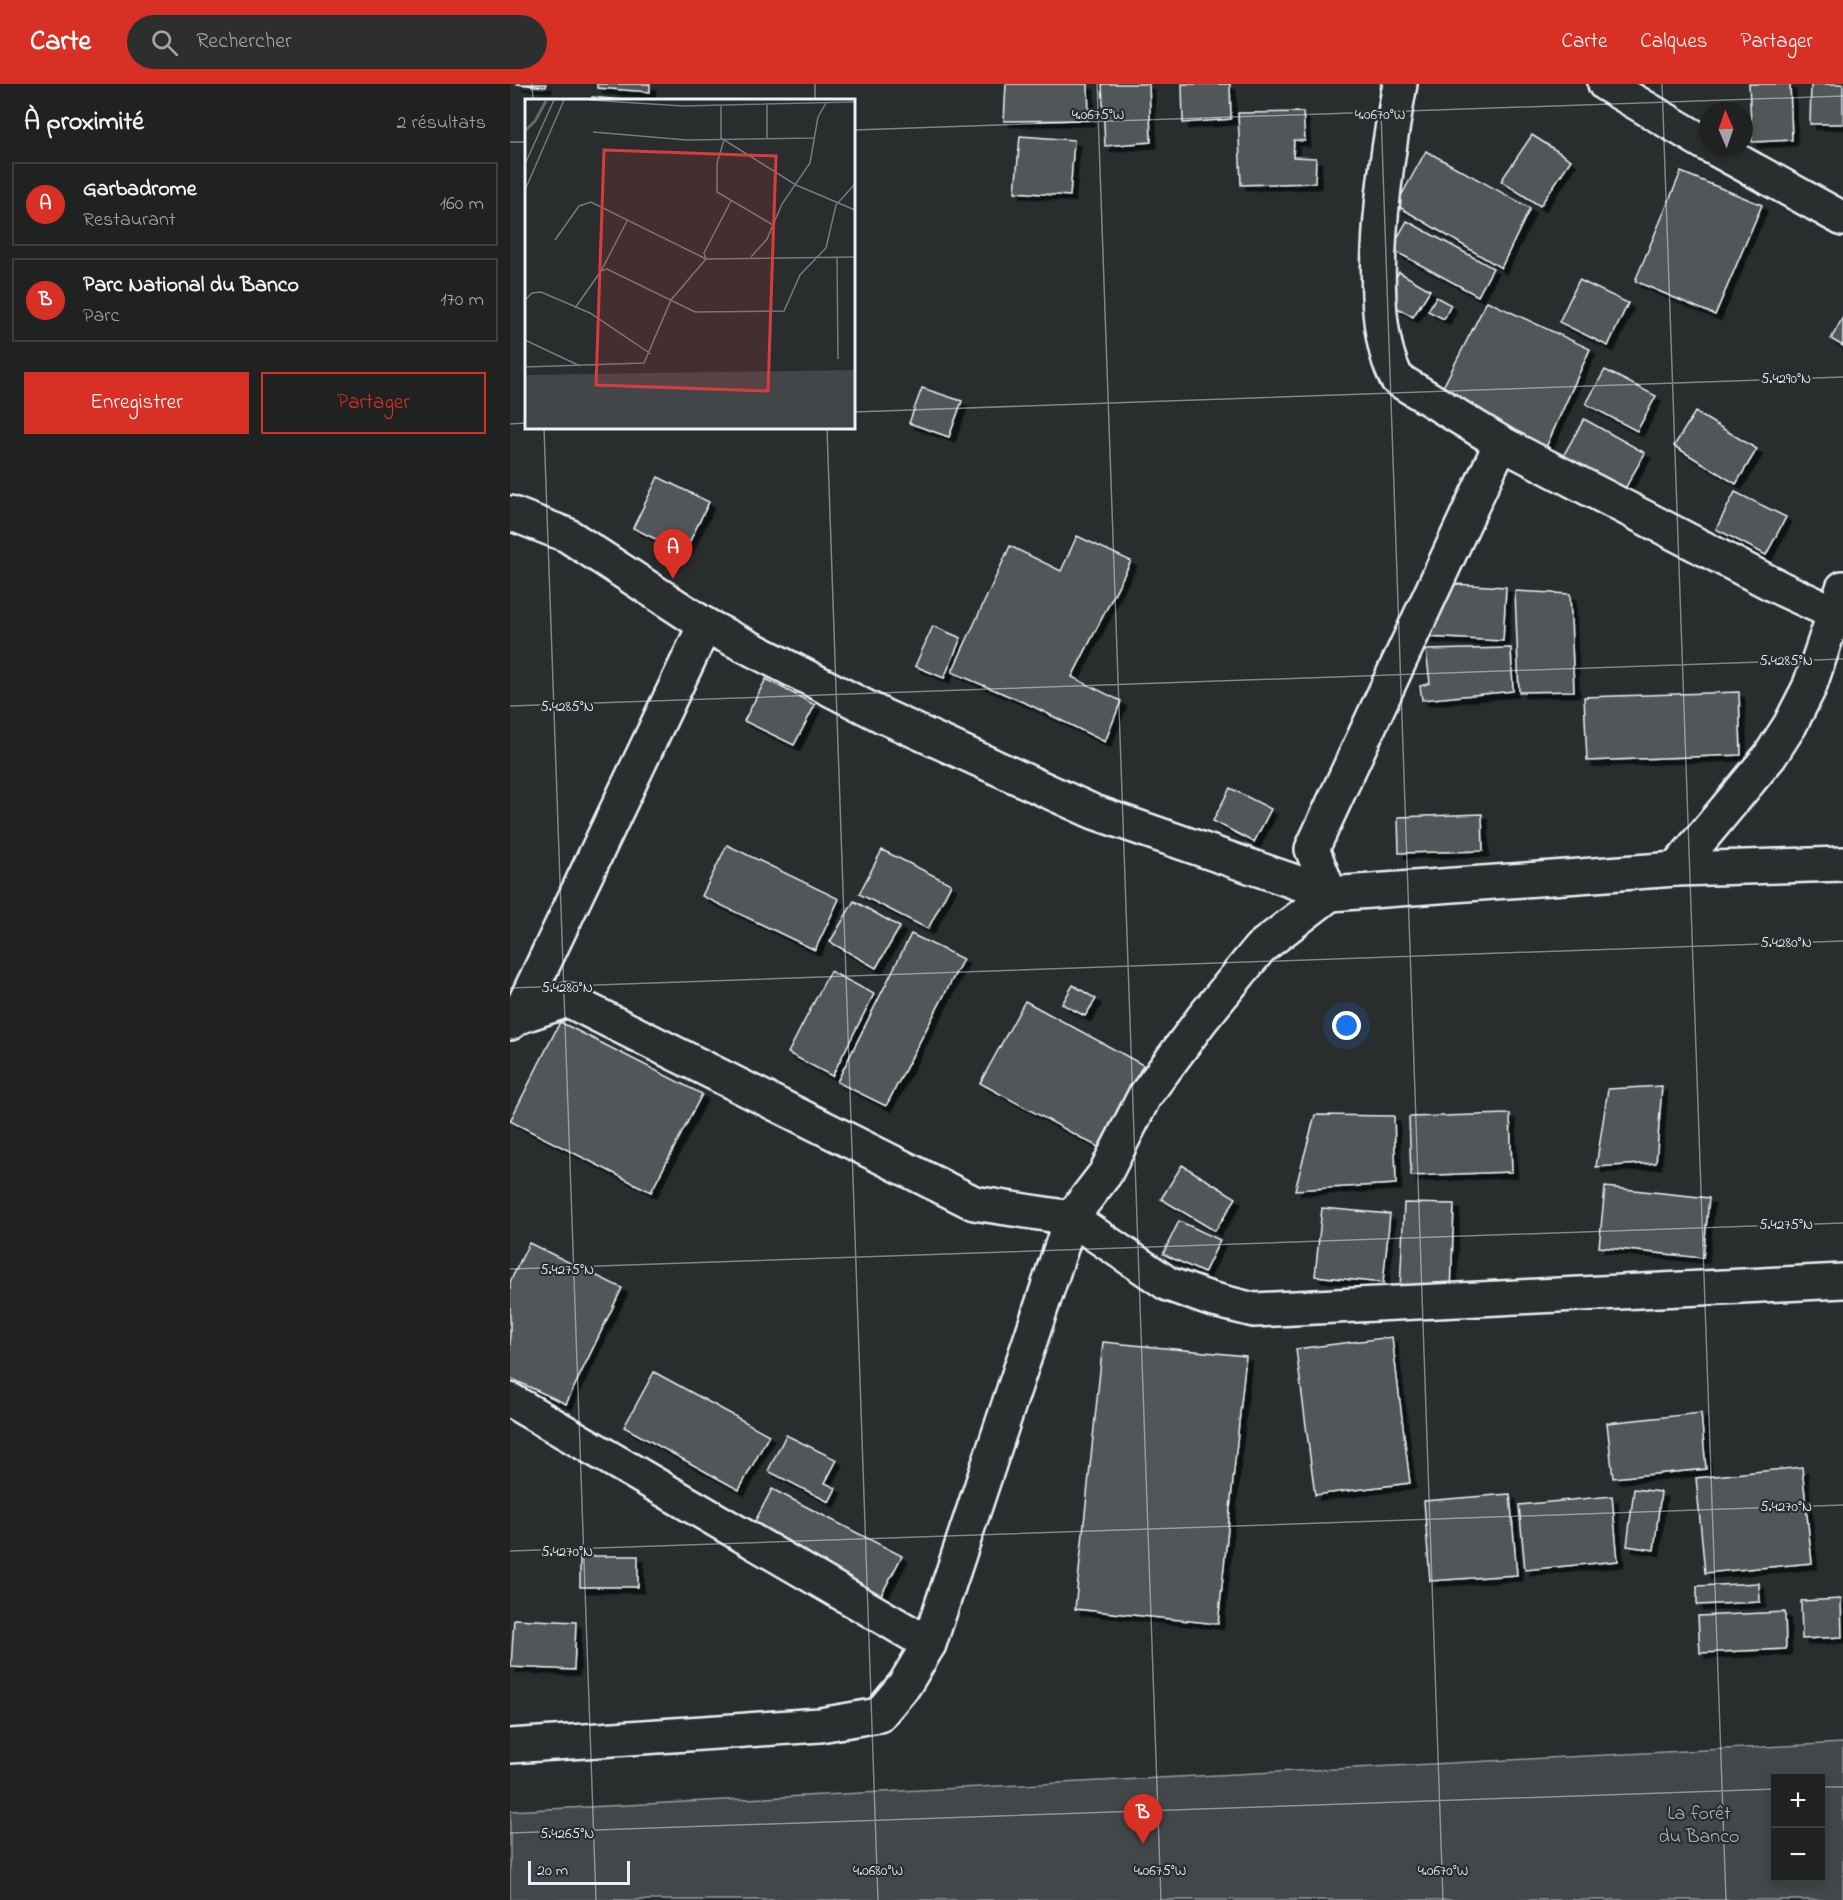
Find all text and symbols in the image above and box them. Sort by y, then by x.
search box [127,15,547,69]
text: Carte [30,22,91,63]
icon: search [148,26,181,59]
text: Rechercher [196,26,292,58]
text: Carte [1561,27,1607,57]
text: Calques [1640,27,1707,57]
text: Partager [1740,27,1813,57]
inset map [525,99,855,429]
north arrow [1699,102,1753,156]
text: À proximité [24,104,144,142]
text: 4.0675°W [1072,104,1124,126]
text: 4.0670°W [1355,104,1405,126]
text: 2 résultats [397,109,486,138]
text: Garbadrome [83,174,197,206]
text: A [39,190,52,219]
text: 160 m [440,190,484,219]
text: Restaurant [83,206,176,235]
text: Parc National du Banco [83,270,299,302]
text: B [39,286,52,315]
text: 170 m [440,286,484,315]
text: Parc [83,302,119,331]
text: 5.4290°N [1761,368,1811,390]
button: Enregistrer [24,372,249,434]
button: Partager [261,372,486,434]
pin: A [654,530,692,579]
text: 5.4285°N [1759,650,1813,672]
text: 5.4285°N [540,696,594,718]
text: 5.4280°N [1760,932,1812,954]
text: 5.4280°N [541,977,593,999]
your location [1332,1011,1361,1040]
text: 5.4275°N [1759,1214,1813,1236]
text: 5.4275°N [540,1259,594,1281]
text: 5.4270°N [1760,1496,1812,1518]
text: 5.4270°N [541,1541,593,1563]
map controls [1771,1774,1825,1882]
button: + [1771,1774,1825,1828]
pin: B [1124,1794,1162,1844]
park label: La forêt du Banco [1658,1800,1740,1852]
text: 5.4265°N [540,1823,594,1845]
button: − [1771,1828,1825,1882]
scale bar [528,1858,630,1886]
text: 20 m [537,1859,568,1883]
text: 4.0680°W [853,1860,903,1882]
text: 4.0675°W [1134,1860,1186,1882]
text: 4.0670°W [1418,1860,1468,1882]

